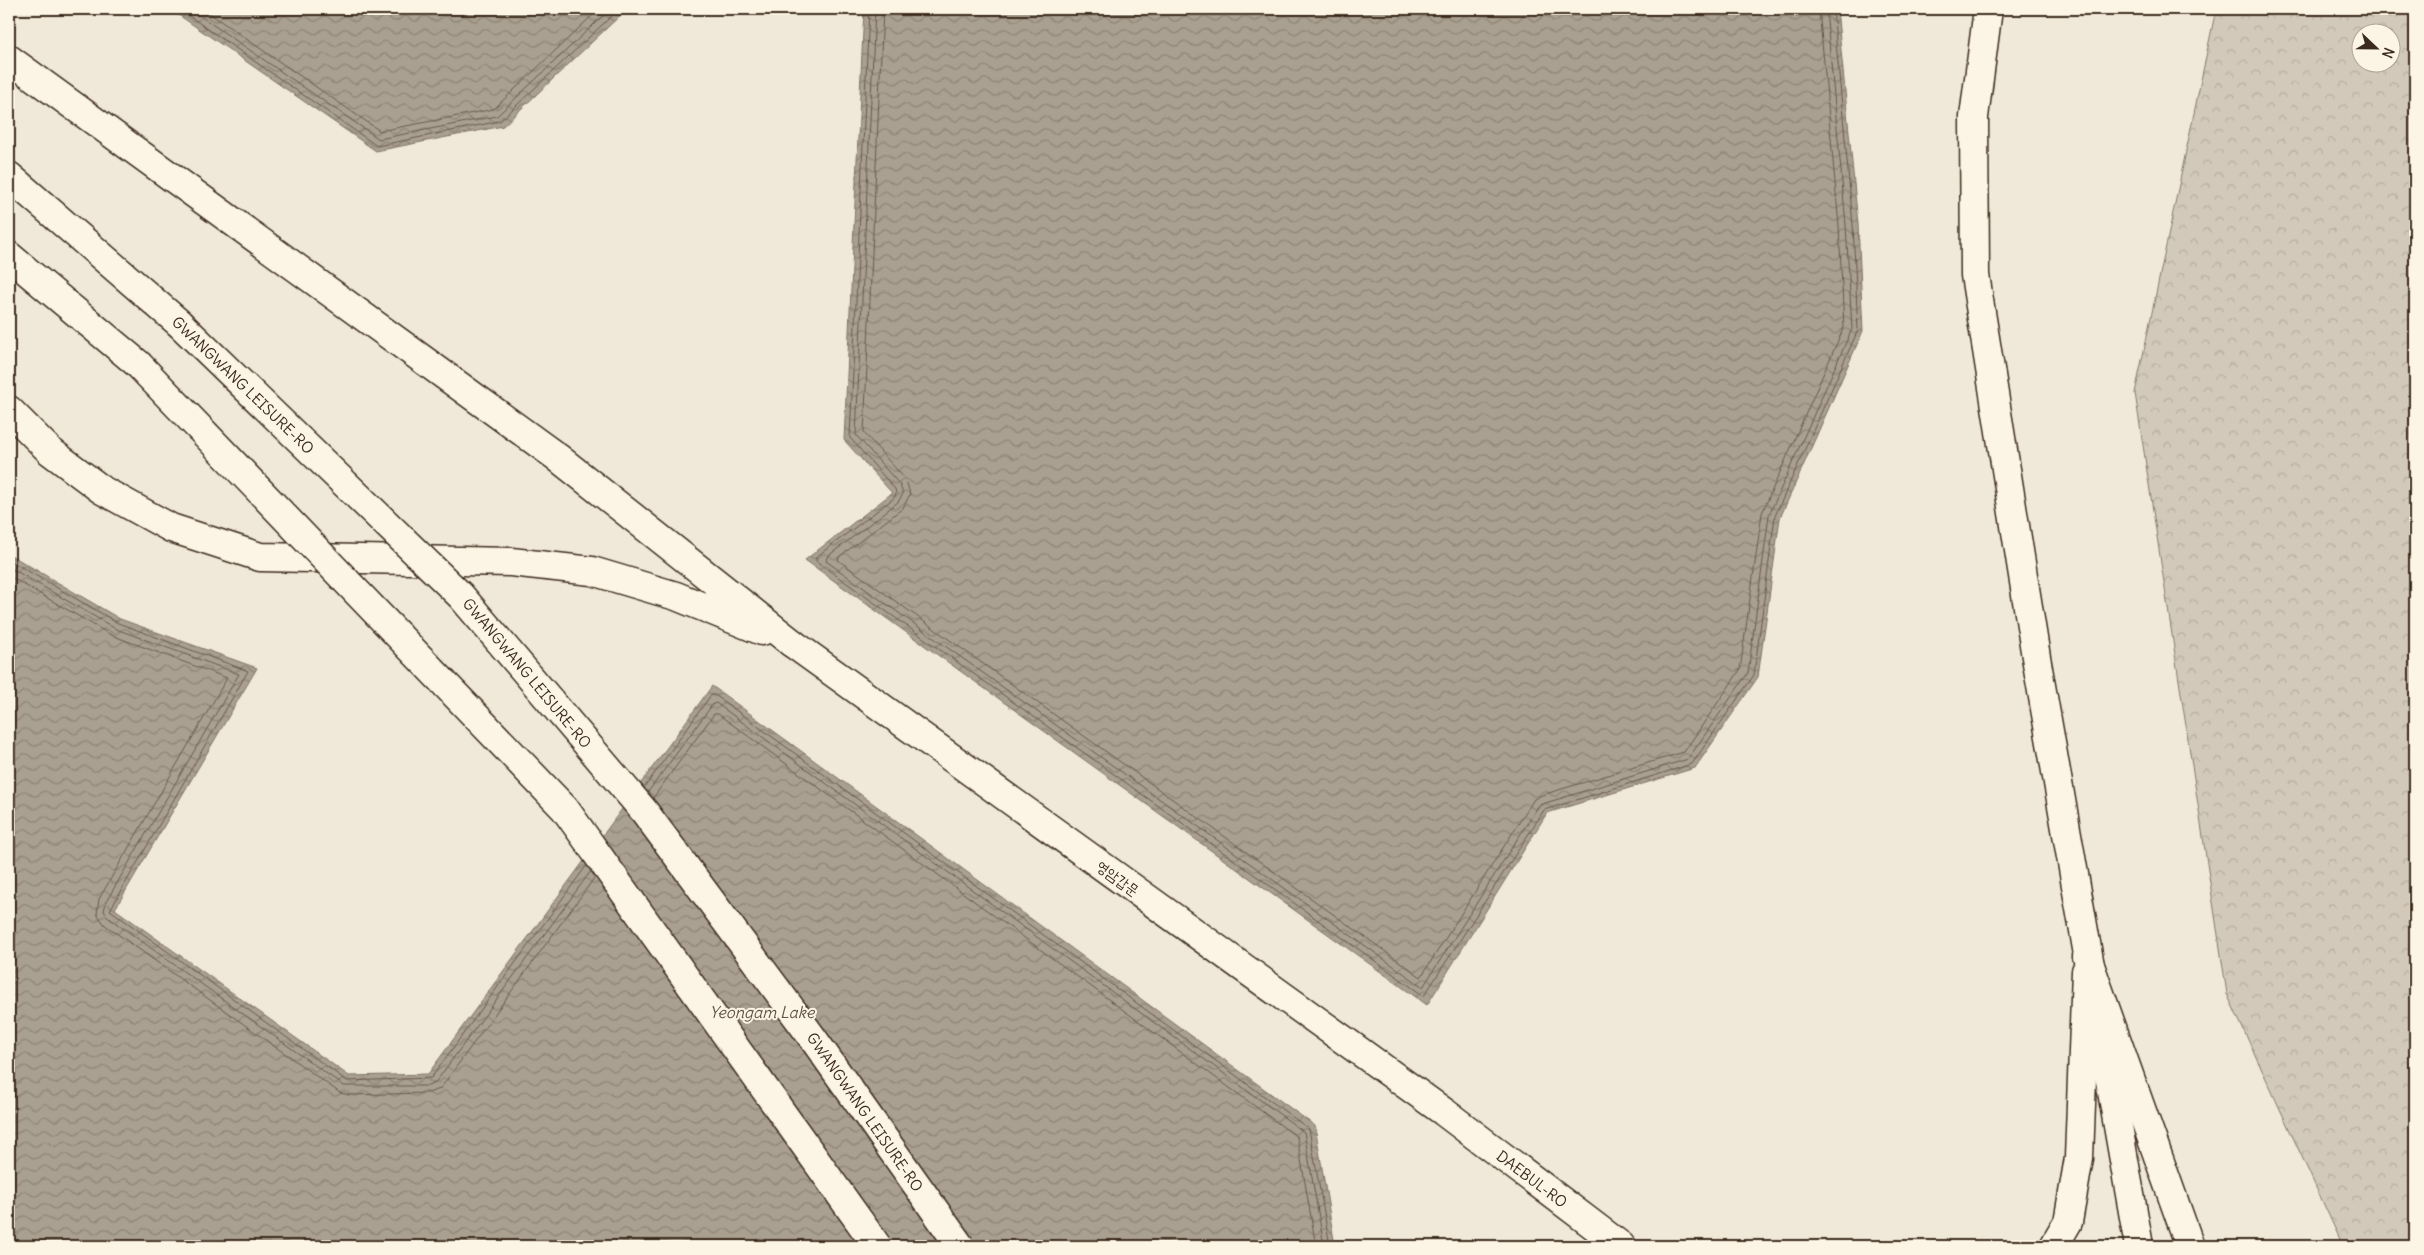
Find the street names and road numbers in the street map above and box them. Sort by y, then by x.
street label: GWANGWANG LEISURE-RO [168,312,318,458]
street label: GWANGWANG LEISURE-RO [459,594,595,752]
street label: 영암갑문 [1093,856,1143,900]
street label: GWANGWANG LEISURE-RO [803,1029,927,1195]
street label: DAEBUL-RO [1493,1146,1571,1212]

